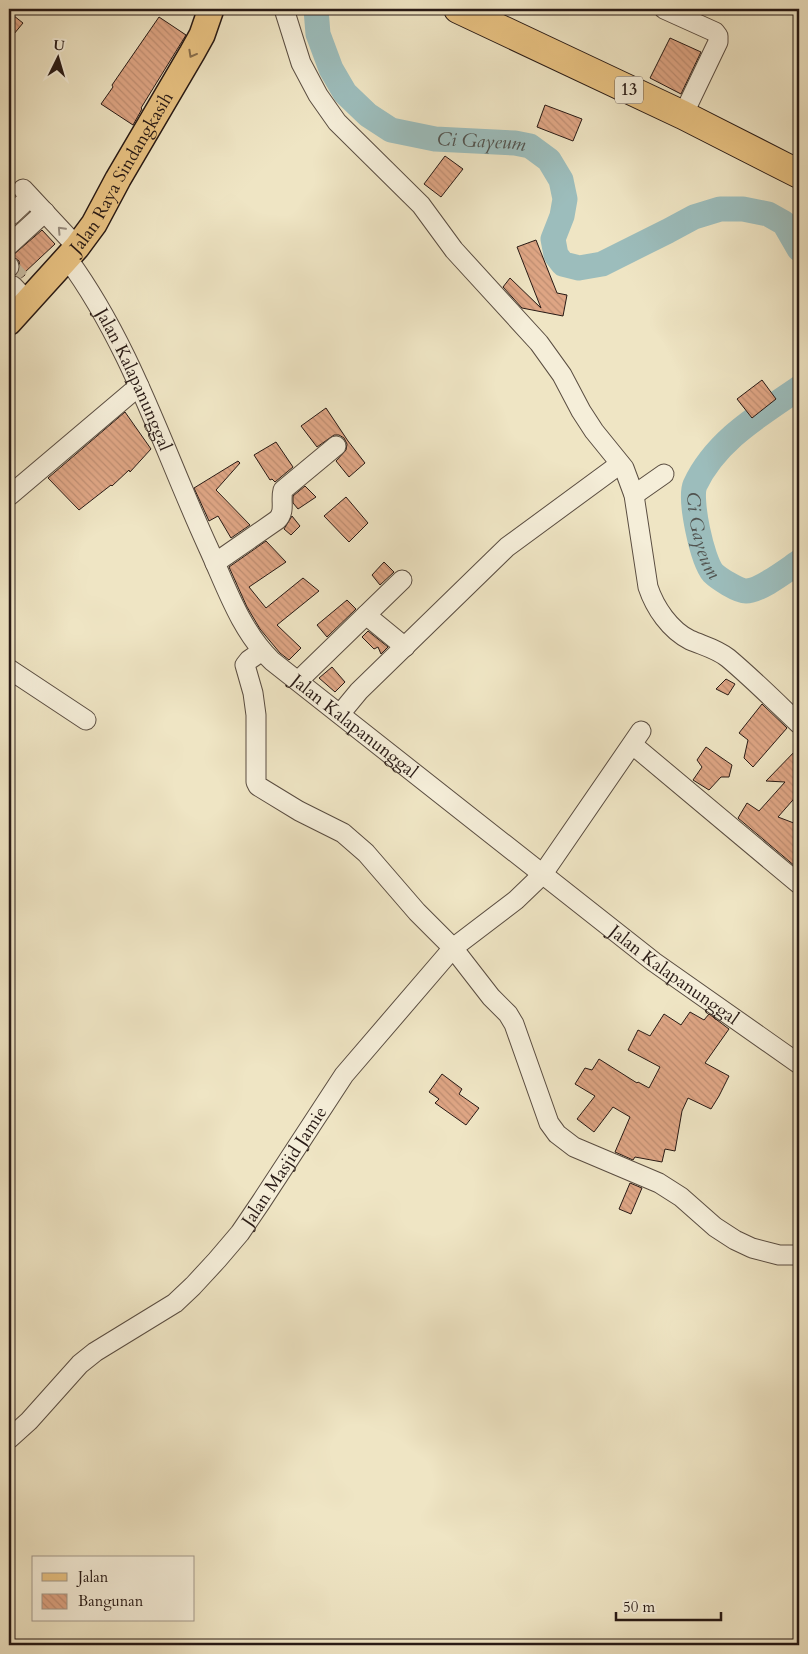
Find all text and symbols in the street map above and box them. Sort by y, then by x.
north arrow [32,32,82,82]
text: U [53,36,66,56]
one-way arrow [188,48,198,57]
road number: 13 [615,76,643,104]
street label: Jalan Raya Sindangkasih [62,87,179,262]
water label: Ci Gayeum [436,126,529,158]
one-way arrow [58,226,67,235]
street label: Jalan Kalapanunggal [88,301,178,455]
water label: Ci Gayeum [680,491,727,585]
street label: Jalan Kalapanunggal [284,666,424,784]
street label: Jalan Kalapanunggal [602,917,744,1031]
street label: Jalan Masjid Jamie [234,1101,333,1234]
legend [32,1556,195,1622]
text: Jalan [76,1567,109,1587]
scale bar [616,1589,720,1621]
text: Bangunan [78,1591,144,1611]
text: 50 m [623,1597,655,1617]

